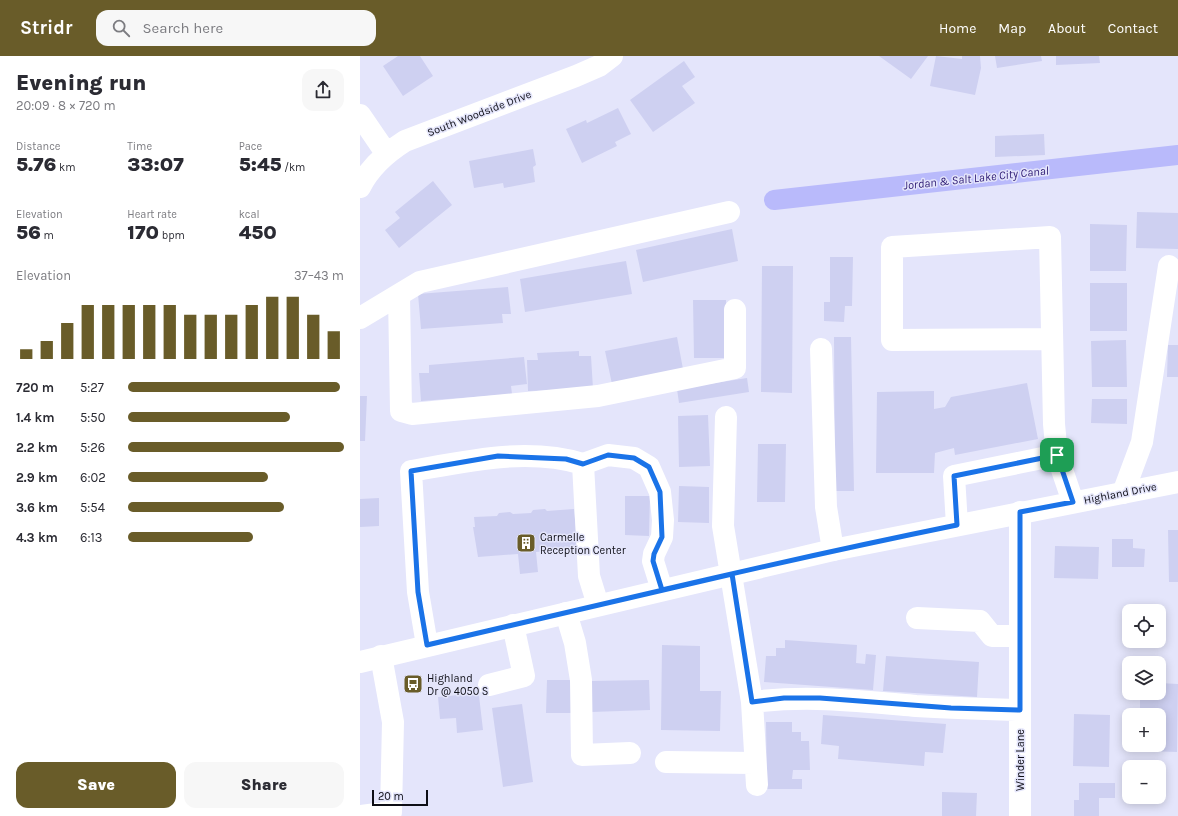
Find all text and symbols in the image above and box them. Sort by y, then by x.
search box [96,10,376,46]
text: Stridr [20,17,72,39]
icon: search [110,17,132,39]
text: Search here [142,19,223,37]
text: Home [939,20,976,37]
text: Map [998,20,1026,37]
text: About [1048,20,1086,37]
text: Contact [1108,20,1158,37]
button: share [302,69,344,111]
text: Evening run [16,70,146,96]
street label: South Woodside Drive [425,88,533,139]
text: 20:09 · 8 × 720 m [16,98,116,113]
text: Distance [16,140,60,153]
text: Time [127,140,152,153]
text: Pace [239,140,262,153]
text: 5.76 [16,153,56,176]
text: 33:07 [127,153,184,176]
text: 5:45 [239,153,282,176]
text: km [56,161,76,174]
text: /km [282,161,305,174]
water label: Jordan & Salt Lake City Canal [903,163,1049,193]
text: Elevation [16,208,63,221]
text: Heart rate [127,208,177,221]
text: kcal [239,208,260,221]
text: 56 [16,221,41,244]
text: 170 [127,221,159,244]
text: 450 [239,221,277,244]
text: m [41,229,54,242]
text: bpm [159,229,185,242]
text: Elevation [16,268,71,283]
text: 37–43 m [294,268,344,283]
text: 720 m [16,380,54,395]
text: 5:27 [80,380,104,395]
text: 1.4 km [16,410,54,425]
text: 5:50 [80,410,105,425]
pin [1040,438,1074,472]
text: 2.2 km [16,440,58,455]
text: 5:26 [80,440,105,455]
icon: arrive [1046,444,1068,466]
text: 2.9 km [16,470,58,485]
text: 6:02 [80,470,106,485]
street label: Highland Drive [1082,480,1158,507]
text: 3.6 km [16,500,58,515]
text: 5:54 [80,500,105,515]
text: 4.3 km [16,530,58,545]
text: 6:13 [80,530,102,545]
place label: Carmelle Reception Center [540,531,626,557]
building icon: Carmelle Reception Center [515,532,537,554]
map controls [1122,604,1166,804]
button: locate [1122,604,1166,648]
button: layers [1122,656,1166,700]
place label: Highland Dr @ 4050 S [427,672,488,698]
bus stop icon: Highland Dr @ 4050 S [402,673,424,695]
button: + [1122,708,1166,752]
street label: Winder Lane [1014,729,1027,791]
button: − [1122,760,1166,804]
button: Save [16,762,176,808]
button: Share [184,762,344,808]
scale bar [372,788,428,807]
text: 20 m [378,790,404,803]

